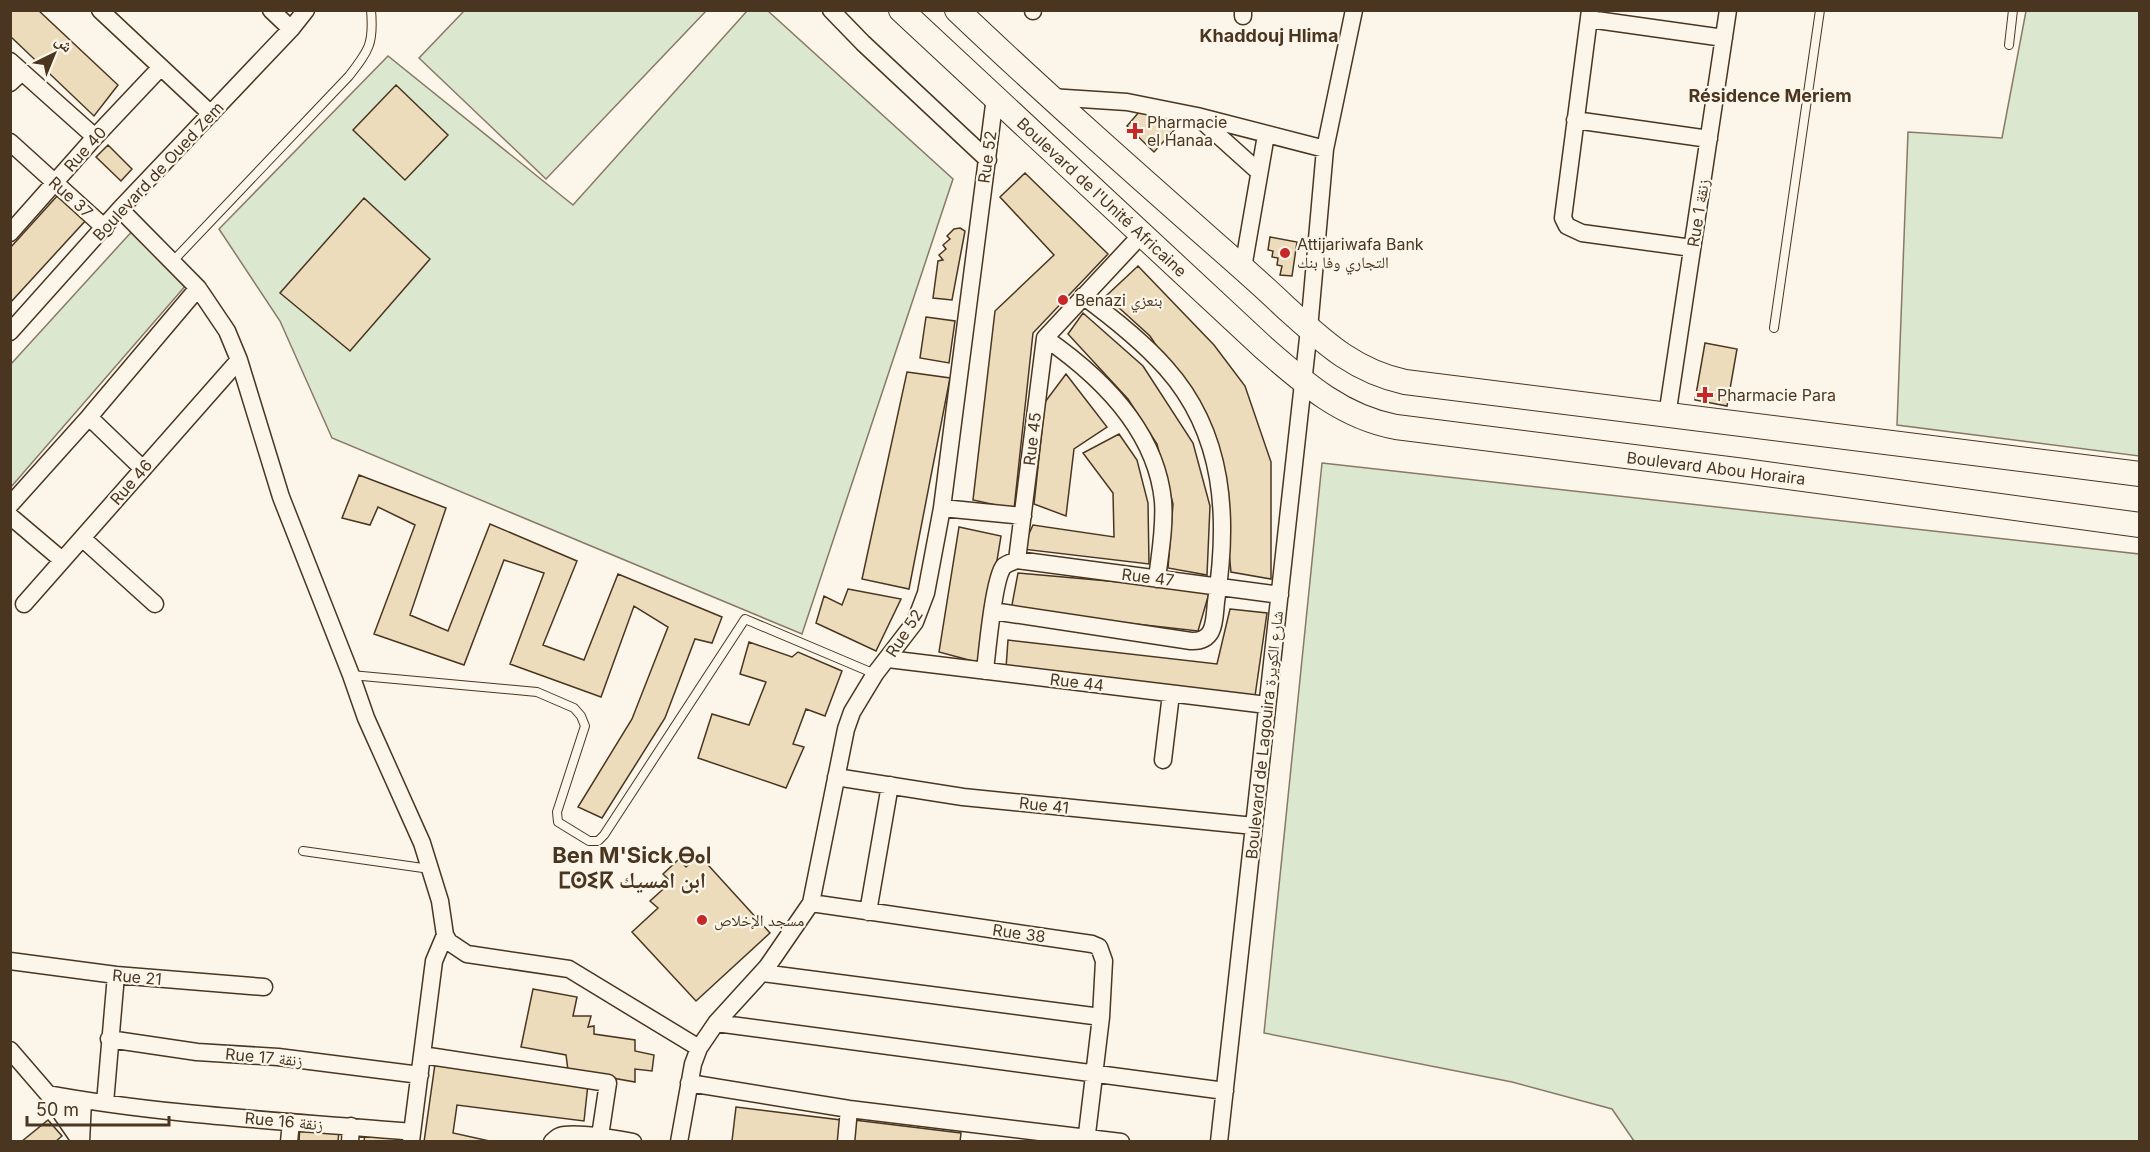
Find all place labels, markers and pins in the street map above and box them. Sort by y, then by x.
place label: Pharmacie el Hanaa [1147,112,1227,150]
marker: Pharmacie el Hanaa [1128,124,1142,138]
place label: Attijariwafa Bank التجاري وفا بنك [1297,234,1424,275]
marker: Attijariwafa Bank التجاري وفا بنك [1278,246,1292,260]
place label: Benazi بنعزي [1075,290,1163,313]
marker: Benazi بنعزي [1056,293,1070,307]
place label: Pharmacie Para [1717,385,1836,405]
marker: Pharmacie Para [1698,388,1712,402]
place label: مسجد الإخلاص [714,910,804,931]
marker: مسجد الإخلاص [695,913,709,927]

